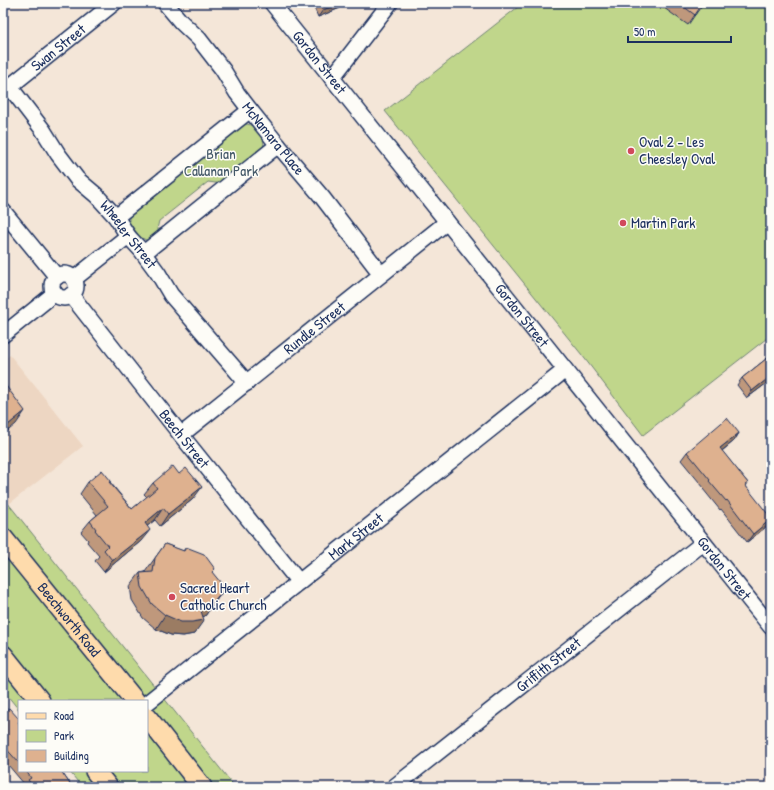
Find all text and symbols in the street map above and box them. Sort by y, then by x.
street label: Swan Street [26,18,91,76]
scale bar [628,18,731,44]
text: 50 m [634,23,655,40]
street label: Gordon Street [288,26,352,99]
street label: McNamara Place [237,97,310,179]
place label: Oval 2 - Les Cheesley Oval [639,131,715,169]
park label: Brian Callanan Park [184,143,258,181]
marker: Oval 2 - Les Cheesley Oval [626,146,636,156]
street label: Wheeler Street [96,195,163,273]
place label: Martin Park [631,212,695,233]
marker: Martin Park [618,218,628,228]
street label: Gordon Street [490,279,555,352]
street label: Rundle Street [279,296,350,359]
street label: Beech Street [155,405,215,473]
street label: Mark Street [323,507,388,565]
street label: Gordon Street [693,532,757,605]
place label: Sacred Heart Catholic Church [180,577,267,615]
street label: Beechworth Road [33,578,106,661]
marker: Sacred Heart Catholic Church [167,592,177,602]
street label: Griffith Street [511,632,586,697]
legend [18,700,148,772]
text: Road [54,707,74,724]
text: Park [54,727,74,744]
text: Building [54,747,89,764]

